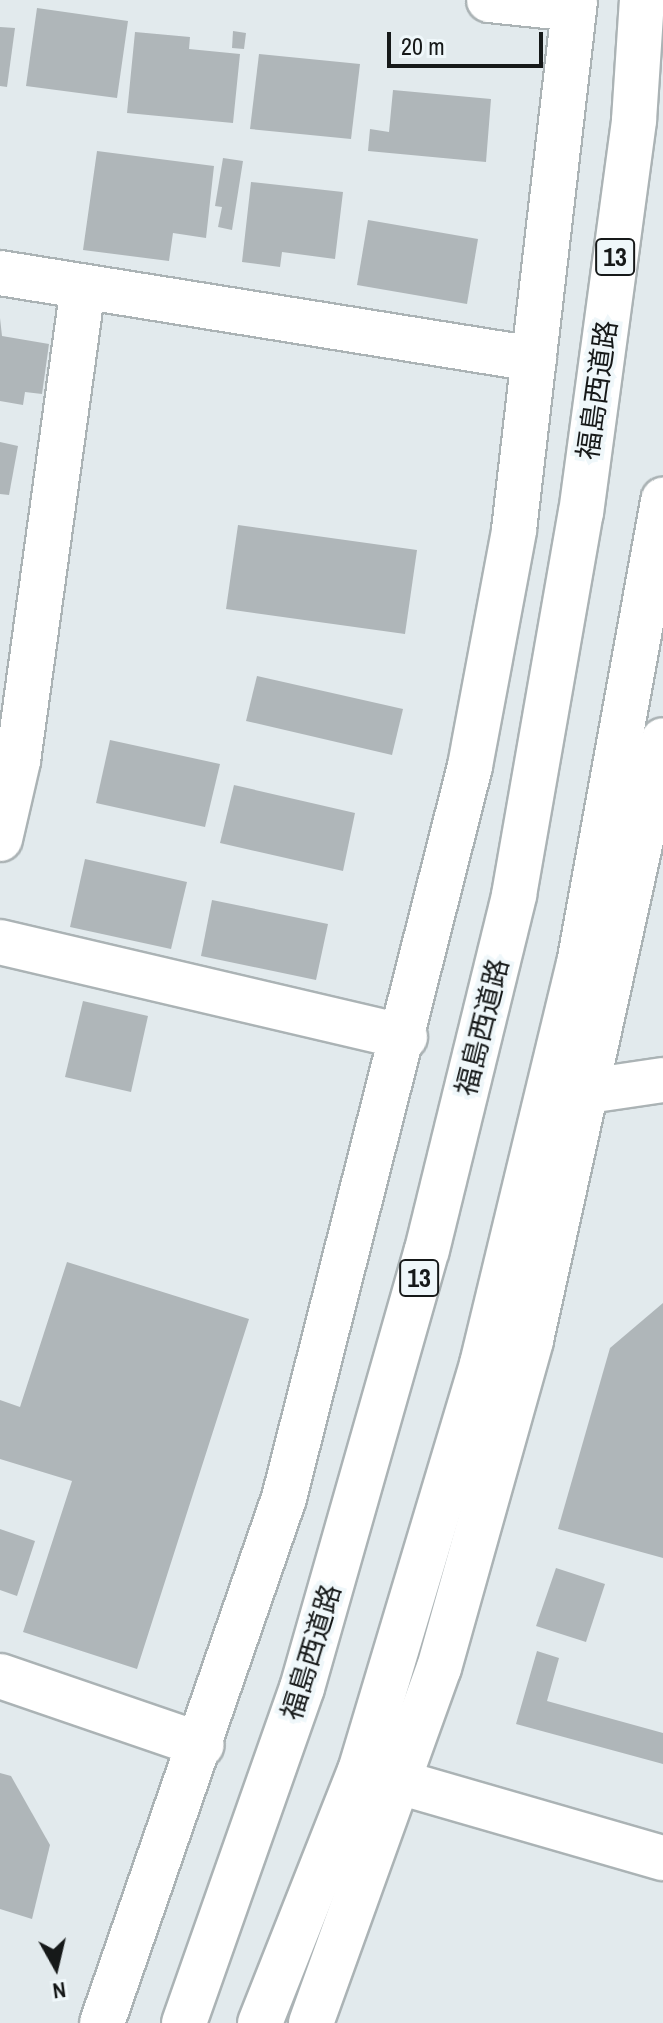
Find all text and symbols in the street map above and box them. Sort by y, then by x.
scale bar [391,16,547,66]
text: 20 m [401,30,445,62]
road number: 13 [595,235,635,279]
street label: 福島西道路 [571,318,623,462]
street label: 福島西道路 [449,955,515,1099]
road number: 13 [399,1256,439,1300]
street label: 福島西道路 [274,1580,348,1724]
north arrow [16,1927,96,2007]
text: N [51,1975,68,2007]

